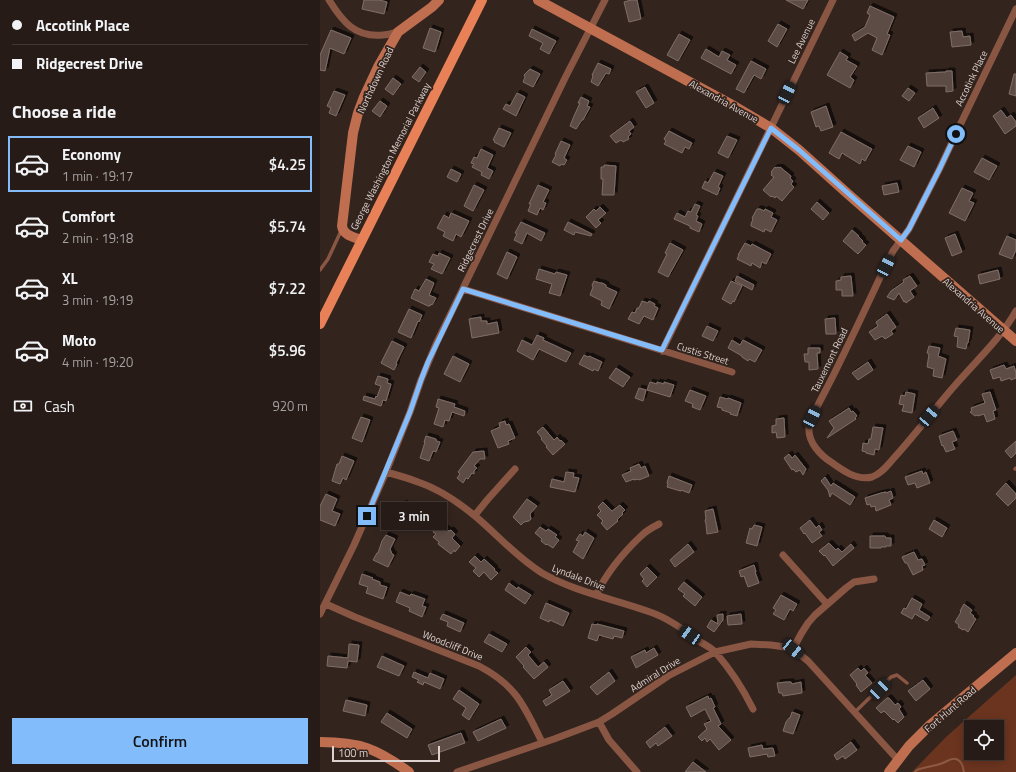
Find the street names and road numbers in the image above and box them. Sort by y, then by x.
street label: Lee Avenue [784,16,819,66]
street label: Northdown Road [354,45,397,116]
street label: Accotink Place [951,48,991,109]
street label: Alexandria Avenue [686,76,761,127]
street label: George Washington Memorial Parkway [347,80,434,233]
street label: Ridgecrest Drive [454,206,497,274]
street label: Alexandria Avenue [939,274,1008,336]
street label: Tauxemont Road [807,325,852,395]
street label: Custis Street [675,338,731,369]
street label: Lyndale Drive [550,560,608,595]
street label: Woodcliff Drive [420,627,485,664]
street label: Admiral Drive [627,653,683,696]
street label: Fort Hunt Road [921,683,980,736]

